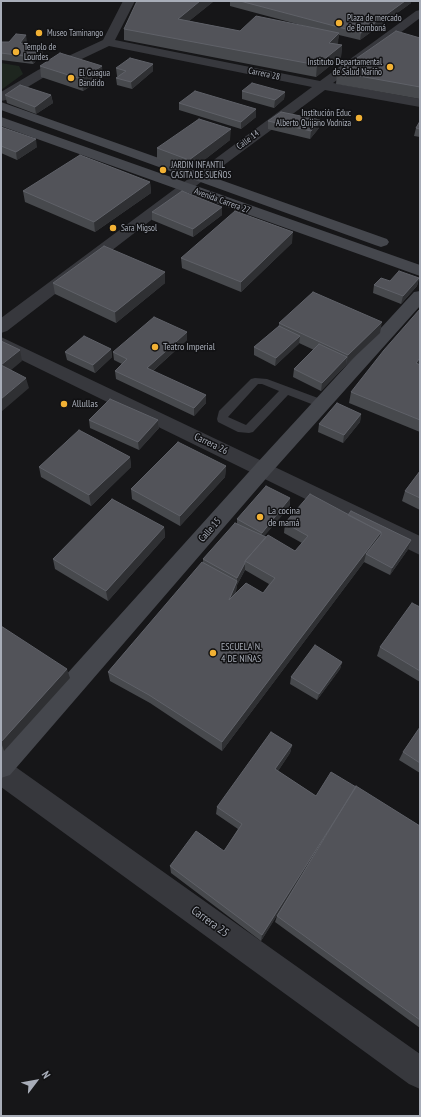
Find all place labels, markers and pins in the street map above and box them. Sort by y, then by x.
place label: Plaza de mercado de Bomboná [347,13,402,34]
marker: Plaza de mercado de Bomboná [334,18,344,28]
marker: Museo Taminango [34,28,44,38]
place label: Museo Taminango [47,28,103,38]
place label: Templo de Lourdes [24,42,56,63]
marker: Templo de Lourdes [11,47,21,57]
place label: Instituto Departamental de Salud Nariño [307,57,382,78]
marker: Instituto Departamental de Salud Nariño [385,62,395,72]
place label: El Guagua Bandido [79,68,110,89]
marker: El Guagua Bandido [66,73,76,83]
place label: Institución Educ Alberto Quijano Vodniza [276,108,351,129]
marker: Institución Educ Alberto Quijano Vodniza [354,113,364,123]
place label: JARDIN INFANTIL CASITA DE SUEÑOS [171,160,231,181]
marker: JARDIN INFANTIL CASITA DE SUEÑOS [158,165,168,175]
marker: Sara Migsol [108,223,118,233]
place label: Sara Migsol [121,223,157,233]
place label: Teatro Imperial [163,341,215,353]
marker: Teatro Imperial [150,342,160,352]
place label: Allullas [72,398,98,410]
marker: Allullas [59,399,69,409]
place label: La cocina de mamá [268,505,300,528]
marker: La cocina de mamá [255,512,265,522]
place label: ESCUELA N. 4 DE NIÑAS [221,641,262,664]
marker: ESCUELA N. 4 DE NIÑAS [208,648,218,658]

